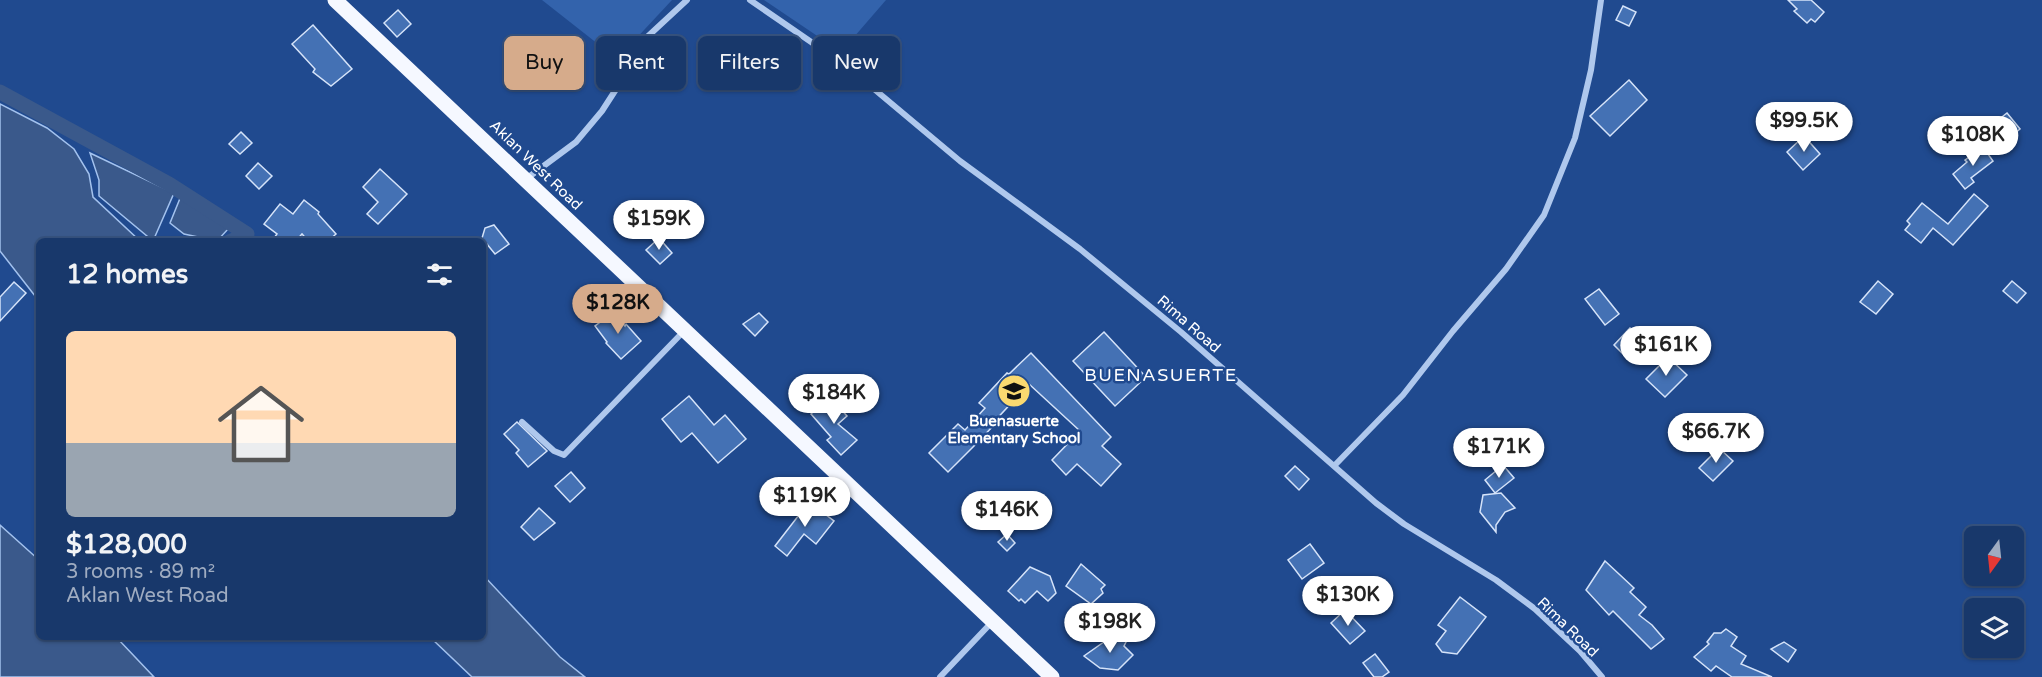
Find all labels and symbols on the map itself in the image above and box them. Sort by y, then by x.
pin: $99.5K [1755,102,1853,153]
street label: Aklan West Road [486,116,586,214]
pin: $108K [1931,116,2015,167]
pin: $159K [617,200,701,251]
pin: $128K [576,284,660,335]
street label: Rima Road [1154,292,1224,356]
pin: $161K [1624,326,1708,377]
district label: BUENASUERTE [1084,364,1238,386]
school or university icon: Buenasuerte Elementary School [996,373,1032,409]
pin: $184K [792,374,876,425]
place label: Buenasuerte Elementary School [947,412,1081,448]
pin: $66.7K [1667,413,1765,464]
pin: $171K [1457,428,1541,479]
pin: $119K [763,477,847,528]
pin: $146K [965,491,1049,542]
north arrow [1964,526,2024,586]
pin: $130K [1306,576,1390,627]
street label: Rima Road [1534,593,1602,661]
pin: $198K [1068,603,1152,654]

